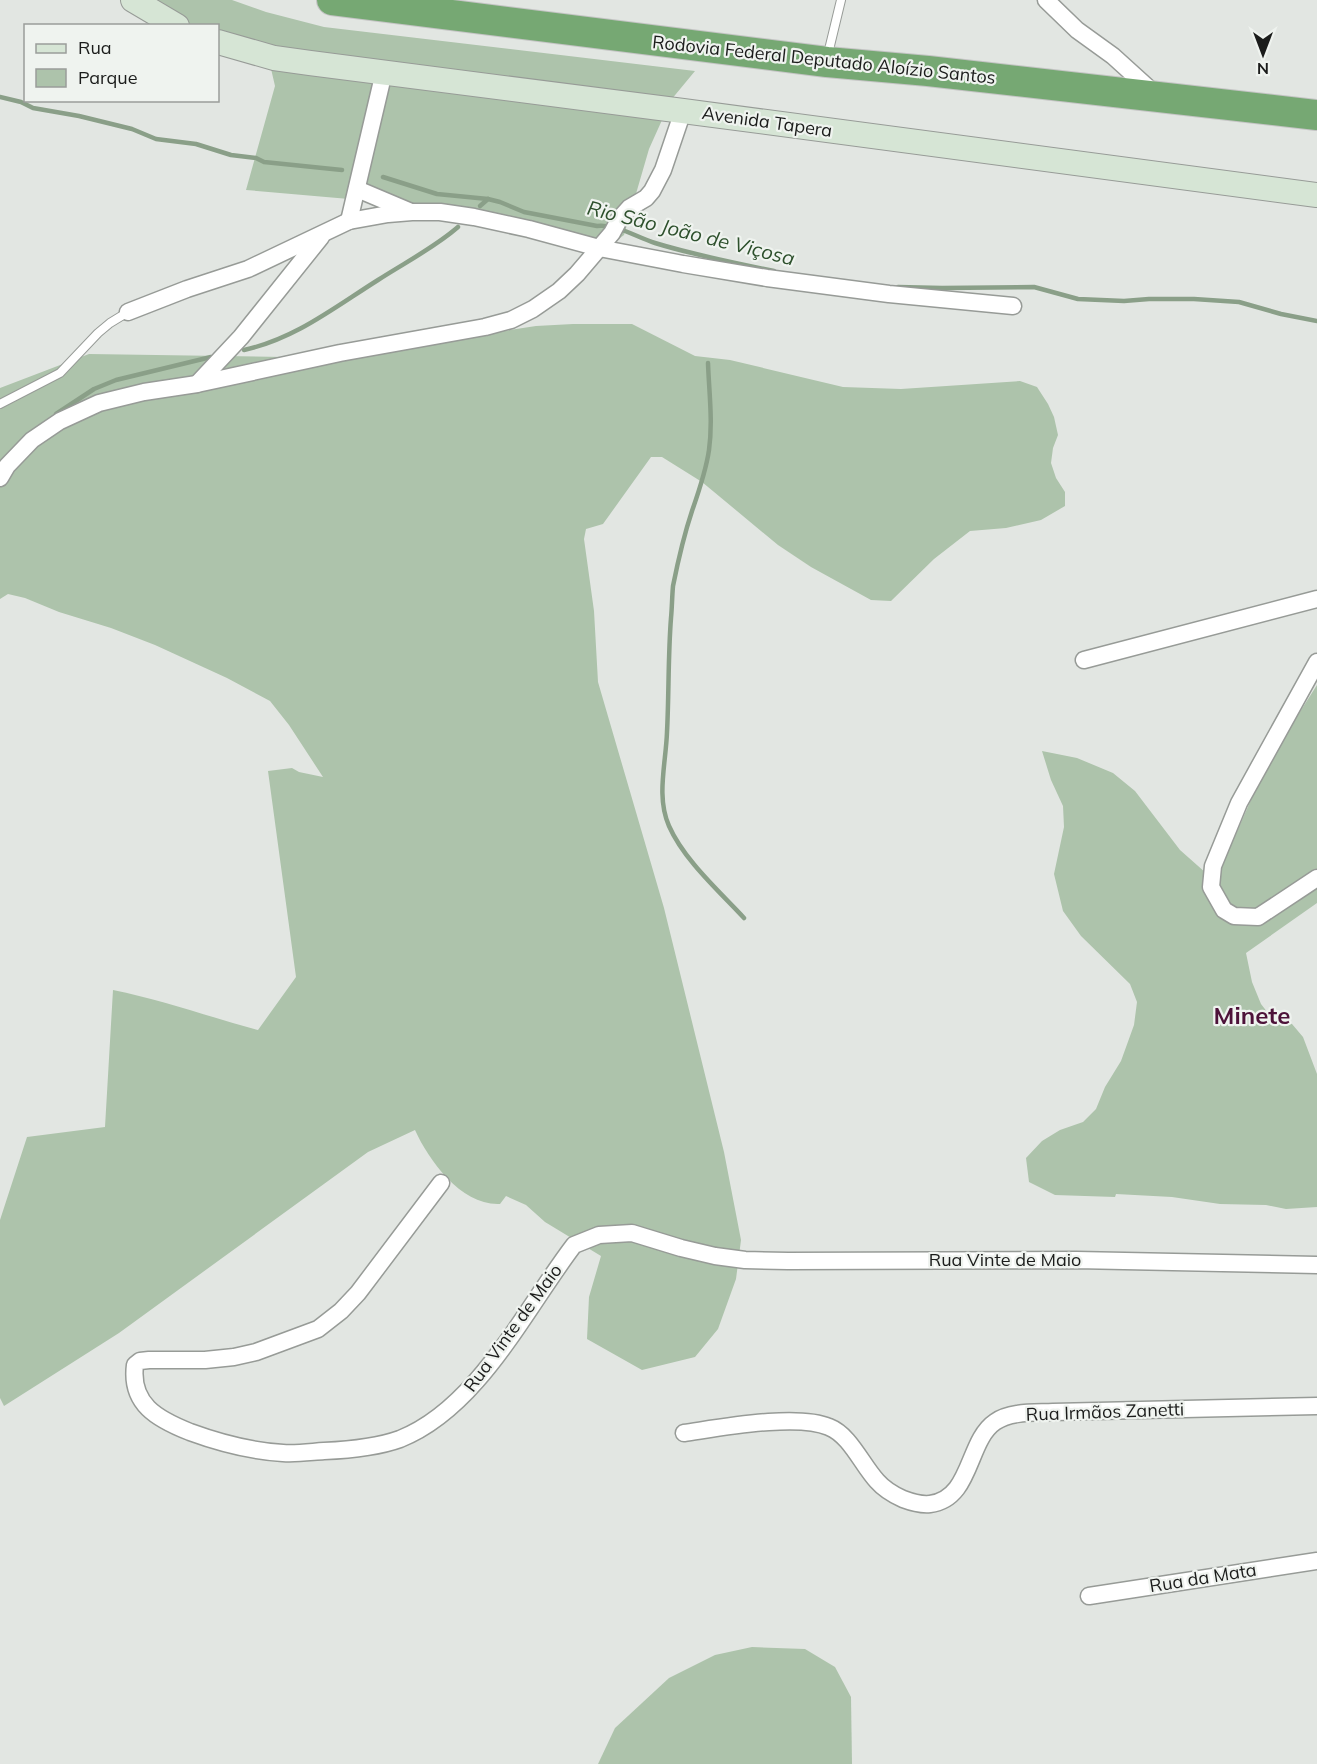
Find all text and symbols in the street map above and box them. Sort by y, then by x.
legend [24,24,219,102]
north arrow [1233,24,1293,84]
street label: Rodovia Federal Deputado Aloízio Santos [651,30,997,89]
text: Rua [78,36,112,59]
text: N [1257,59,1269,79]
text: Parque [78,66,137,89]
street label: Avenida Tapera [700,101,834,142]
water label: Rio São João de Viçosa [585,195,797,270]
district label: Minete [1214,1000,1290,1030]
street label: Rua Vinte de Maio [929,1248,1081,1271]
street label: Rua Vinte de Maio [458,1259,567,1396]
street label: Rua Irmãos Zanetti [1025,1397,1185,1426]
street label: Rua da Mata [1148,1558,1258,1597]

